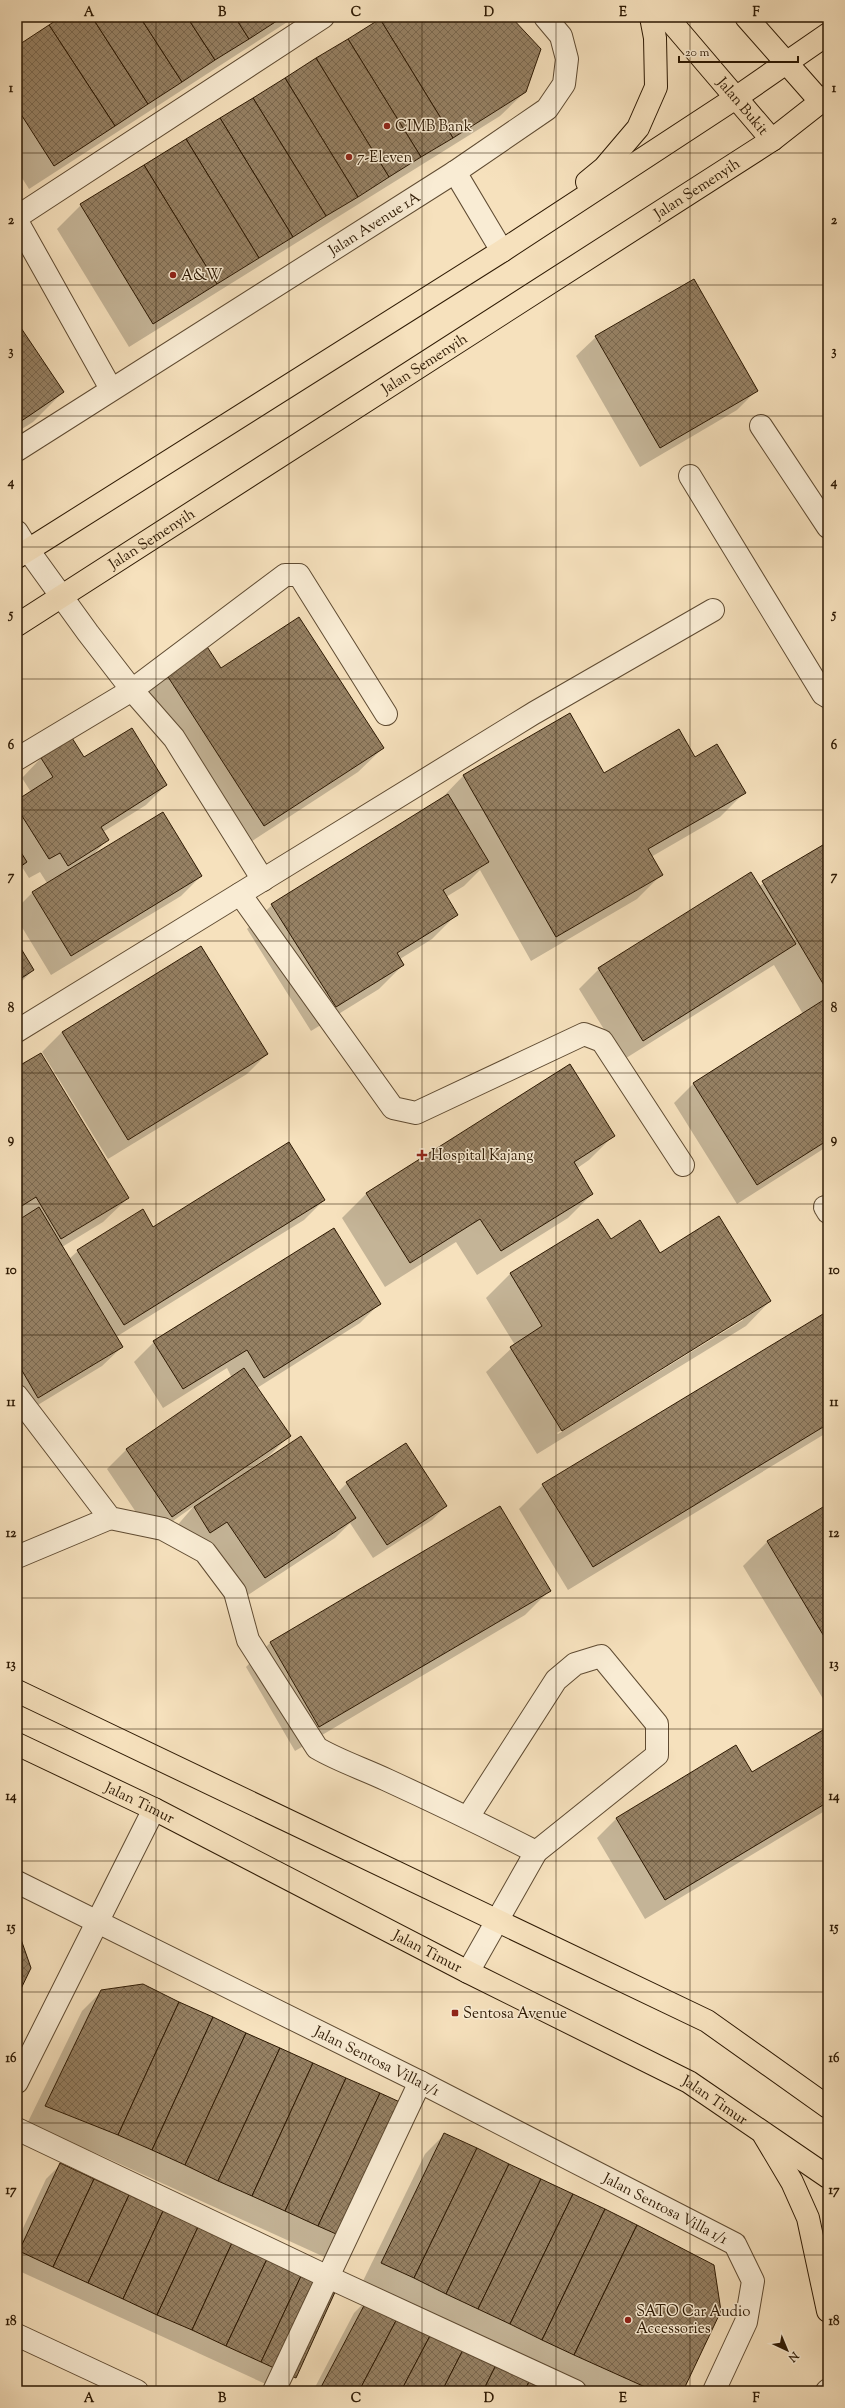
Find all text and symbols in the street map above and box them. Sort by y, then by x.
text: A [84,4,95,22]
text: B [218,4,227,22]
text: C [351,4,361,22]
text: D [484,4,494,22]
text: E [619,4,627,22]
text: F [752,4,760,22]
scale bar [679,38,798,64]
text: 20 m [685,44,710,62]
street label: Jalan Bukit [710,73,773,140]
text: 1 [9,80,14,98]
text: 1 [832,80,837,98]
place label: CIMB Bank [395,117,472,138]
marker: CIMB Bank [382,121,392,131]
place label: 7-Eleven [357,148,413,169]
marker: 7-Eleven [344,152,354,162]
street label: Jalan Semenyih [650,154,745,226]
street label: Jalan Avenue 1A [324,188,425,262]
text: 2 [8,212,15,230]
text: 2 [831,212,838,230]
place label: A&W [181,266,223,287]
marker: A&W [168,270,178,280]
street label: Jalan Semenyih [377,329,472,401]
text: 3 [8,343,14,361]
text: 3 [831,343,837,361]
text: 4 [7,474,15,492]
text: 4 [830,474,838,492]
street label: Jalan Semenyih [104,504,200,576]
text: 5 [8,606,14,624]
text: 5 [831,606,837,624]
text: 6 [8,737,15,755]
text: 6 [831,737,838,755]
text: 7 [8,868,15,886]
text: 7 [831,868,838,886]
text: 8 [8,1000,15,1018]
text: 8 [831,1000,838,1018]
text: 9 [8,1131,15,1149]
text: 9 [831,1131,838,1149]
place label: Hospital Kajang [431,1146,534,1167]
marker: Hospital Kajang [416,1149,428,1161]
text: 10 [5,1262,17,1280]
text: 10 [828,1262,840,1280]
text: 11 [7,1394,16,1412]
text: 11 [830,1394,839,1412]
text: 12 [6,1525,17,1543]
text: 12 [829,1525,840,1543]
text: 13 [6,1656,16,1674]
text: 13 [829,1656,839,1674]
street label: Jalan Timur [100,1778,178,1830]
text: 14 [6,1788,17,1806]
text: 14 [829,1788,840,1806]
text: 15 [7,1919,16,1937]
text: 15 [830,1919,839,1937]
street label: Jalan Timur [388,1925,465,1979]
place label: Sentosa Avenue [463,2004,567,2025]
marker: Sentosa Avenue [450,2008,460,2018]
street label: Jalan Sentosa Villa 1/1 [309,2022,443,2102]
text: 16 [6,2050,17,2068]
text: 16 [829,2050,840,2068]
street label: Jalan Timur [678,2071,752,2131]
street label: Jalan Sentosa Villa 1/1 [598,2168,731,2250]
text: 17 [6,2182,17,2200]
text: 17 [829,2182,840,2200]
place label: SATO Car Audio Accessories [636,2302,750,2340]
text: 18 [6,2313,17,2331]
text: 18 [829,2313,840,2331]
marker: SATO Car Audio Accessories [623,2315,633,2325]
north arrow [767,2330,807,2370]
text: N [784,2347,803,2365]
text: A [84,2390,95,2408]
text: B [218,2390,227,2408]
text: C [351,2390,361,2408]
text: D [484,2390,494,2408]
text: E [619,2390,627,2408]
text: F [752,2390,760,2408]

